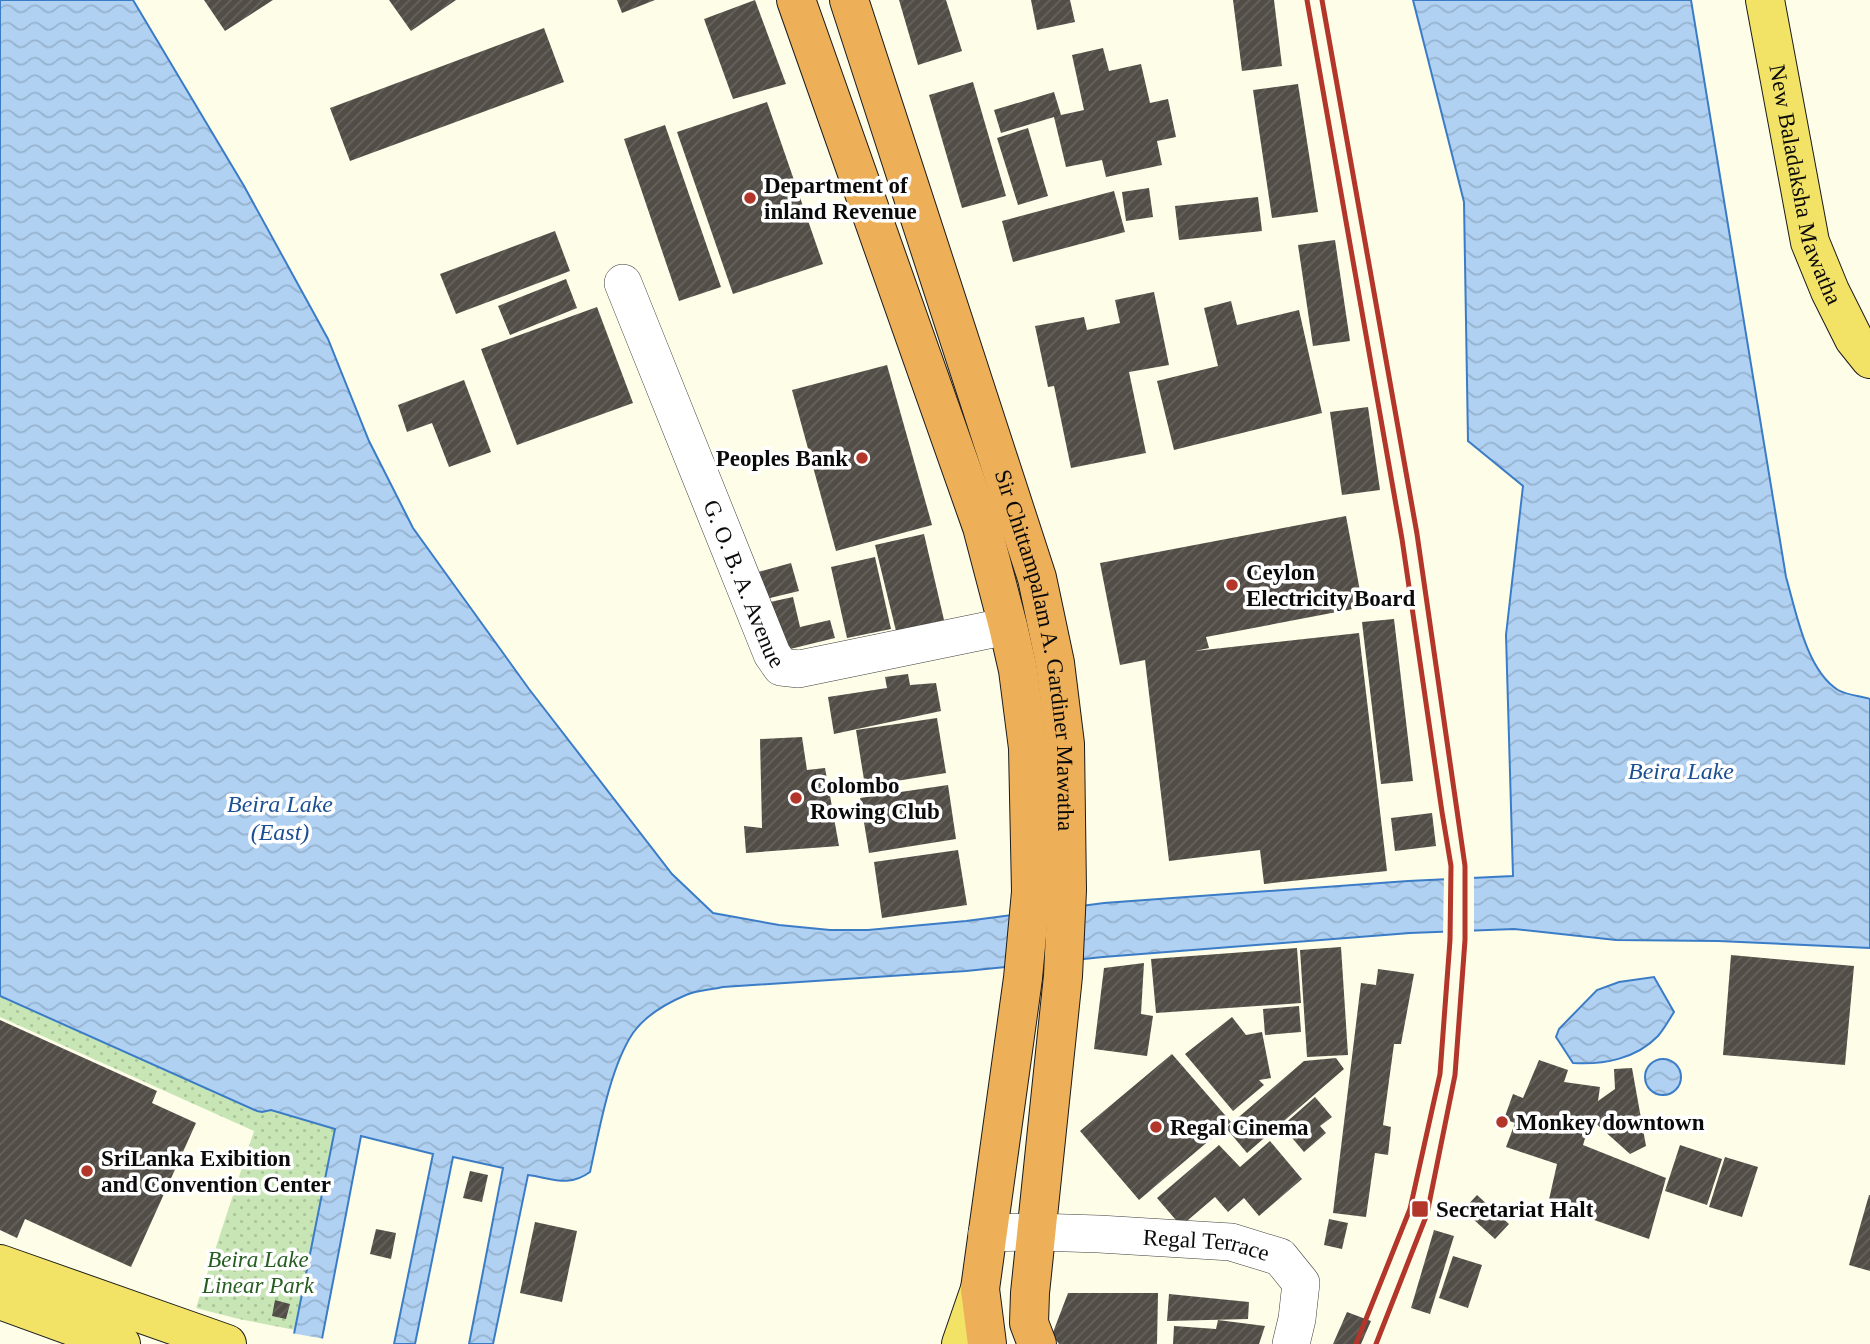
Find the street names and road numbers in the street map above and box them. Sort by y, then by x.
street label: New Baladaksha Mawatha [1765,62,1847,308]
street label: Sir Chittampalam A. Gardiner Mawatha [990,467,1079,831]
street label: G. O. B. A. Avenue [699,496,790,672]
street label: Regal Terrace [1142,1224,1272,1266]

